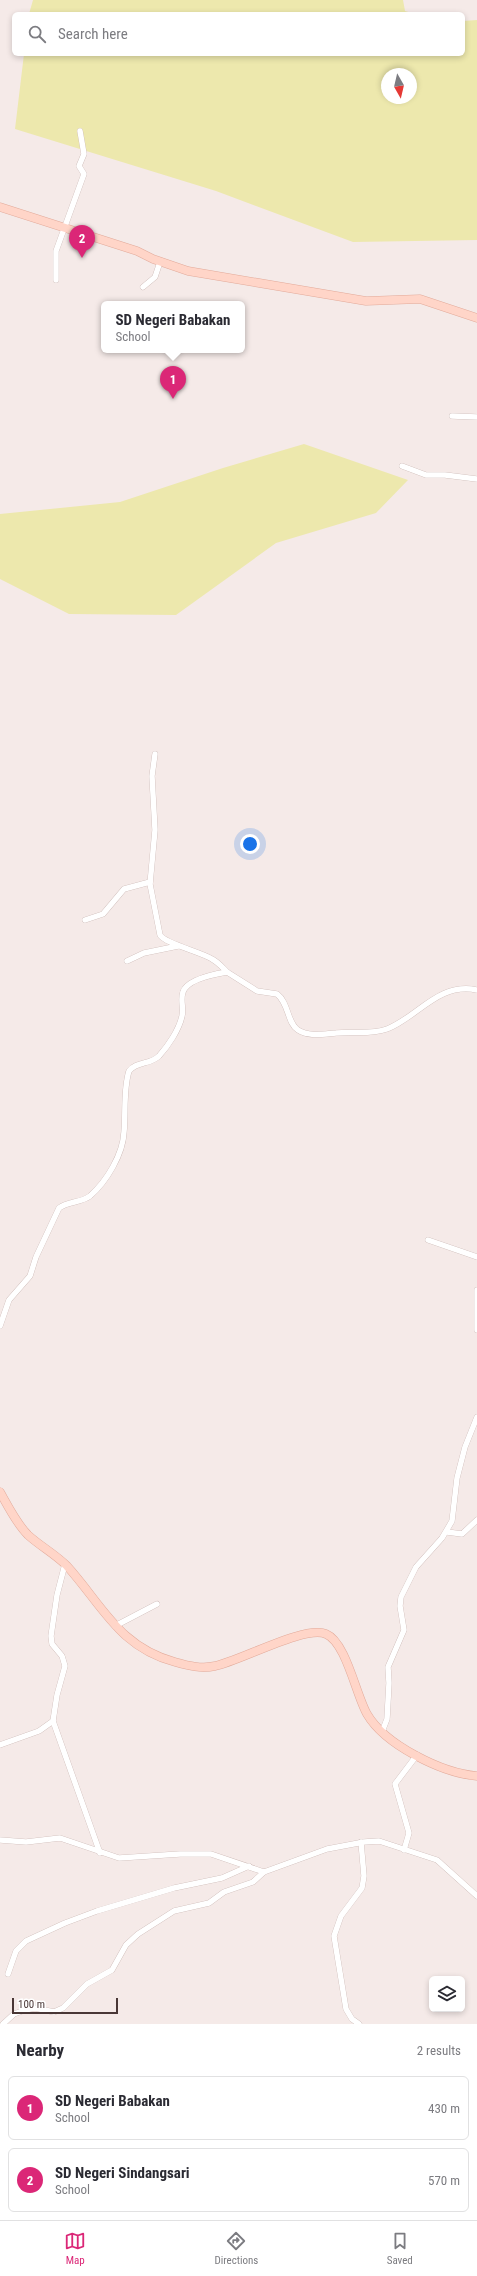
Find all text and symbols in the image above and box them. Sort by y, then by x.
search box [12,12,465,56]
icon: search [26,23,48,45]
text: Search here [58,25,128,43]
north arrow [381,68,417,104]
pin: 2 [69,225,95,258]
popup [101,301,245,353]
text: SD Negeri Babakan [116,311,230,329]
text: School [116,329,151,344]
pin: 1 [160,366,186,399]
your location [240,834,260,854]
map controls [429,1976,465,2012]
button: layers [429,1976,465,2012]
scale bar [12,1996,118,2015]
text: 100 m [18,1998,45,2011]
text: Nearby [16,2040,64,2060]
text: 2 results [417,2043,461,2058]
text: SD Negeri Babakan [55,2092,170,2110]
text: 1 [27,2101,33,2116]
text: 430 m [428,2101,460,2116]
text: School [55,2110,90,2125]
text: SD Negeri Sindangsari [55,2164,190,2182]
text: 2 [27,2173,33,2188]
text: 570 m [428,2173,460,2188]
text: School [55,2182,90,2197]
tab: Map [64,2230,86,2267]
tab: Directions [214,2230,258,2267]
tab: Saved [387,2230,413,2267]

